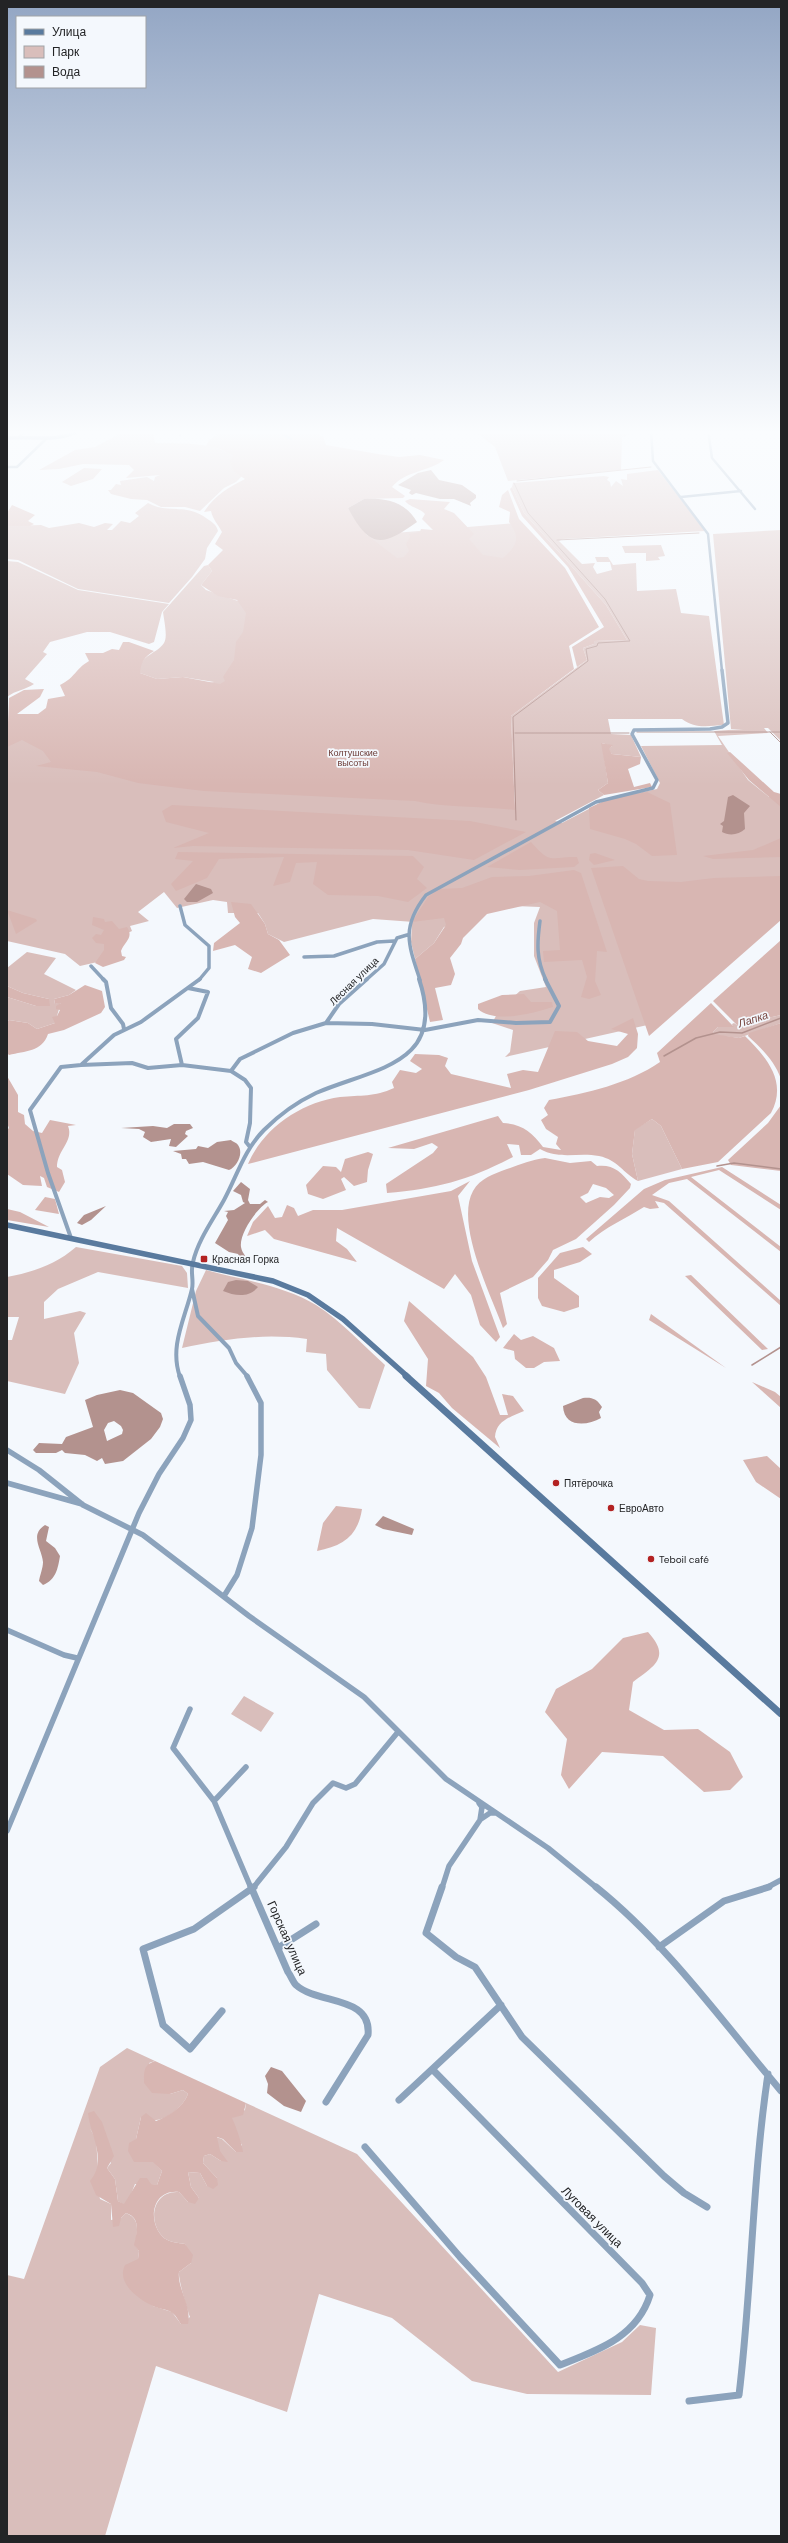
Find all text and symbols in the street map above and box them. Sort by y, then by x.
legend [16,16,146,88]
text: Улица [52,24,86,40]
text: Парк [52,44,80,60]
text: Вода [52,64,80,80]
park label: Колтушские высоты [328,747,378,769]
street label: Лесная улица [327,954,382,1008]
water label: Лапка [735,1008,770,1031]
place label: Красная Горка [212,1253,280,1266]
marker: Красная Горка [199,1254,209,1264]
place label: Пятёрочка [564,1477,613,1490]
marker: Пятёрочка [551,1478,561,1488]
place label: ЕвроАвто [619,1502,664,1515]
marker: ЕвроАвто [606,1503,616,1513]
place label: Teboil café [659,1553,709,1566]
marker: Teboil café [646,1554,656,1564]
street label: Горская улица [263,1898,311,1978]
street label: Луговая улица [558,2183,626,2251]

